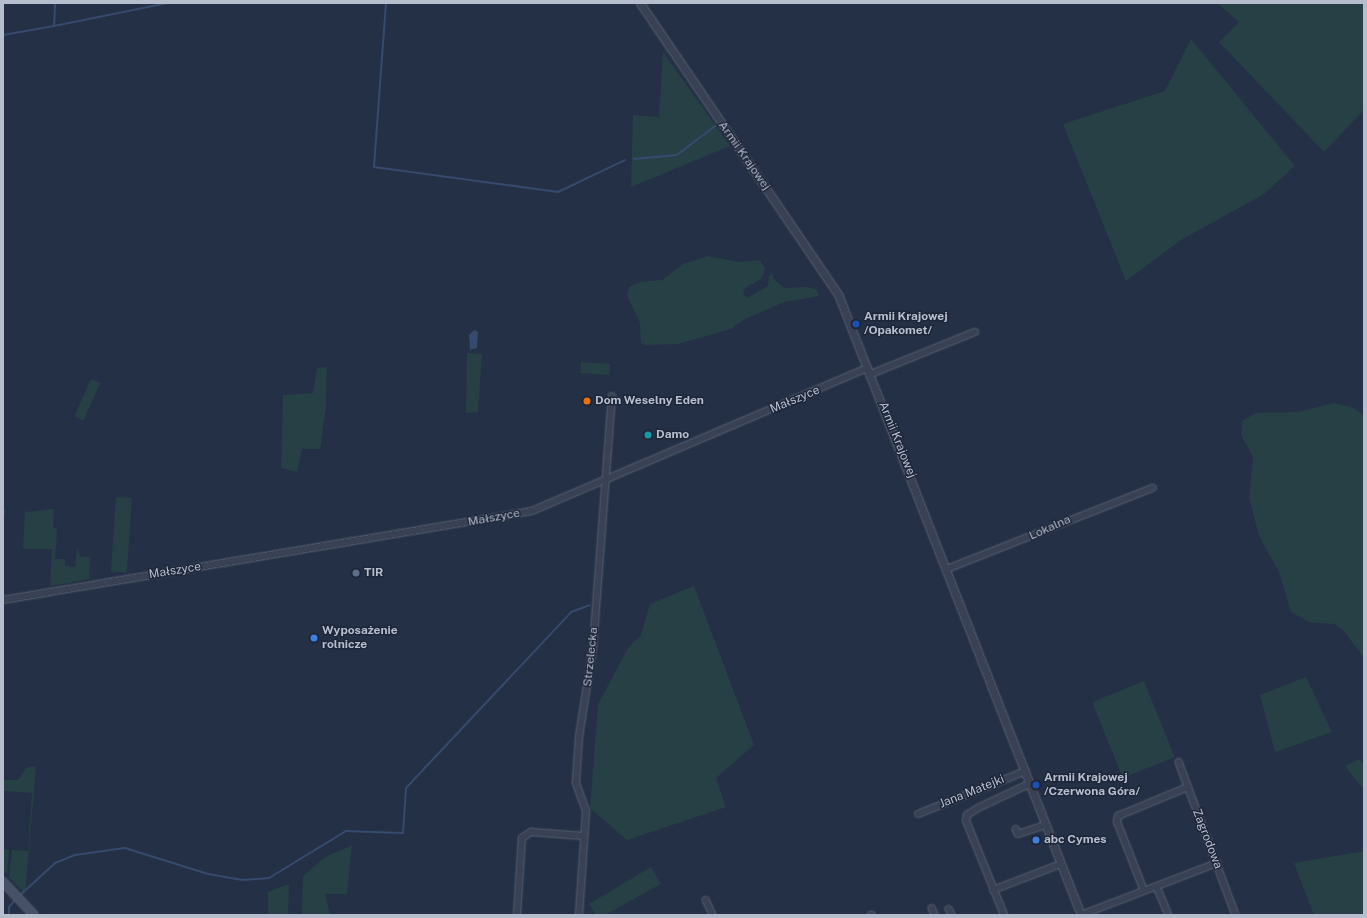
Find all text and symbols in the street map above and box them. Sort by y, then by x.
street label: Armii Krajowej [715,119,773,193]
place label: Armii Krajowej /Opakomet/ [864,310,948,338]
marker: Armii Krajowej /Opakomet/ [851,319,861,329]
street label: Małszyce [768,383,822,417]
place label: Dom Weselny Eden [595,394,704,408]
marker: Dom Weselny Eden [582,396,592,406]
street label: Armii Krajowej [875,400,919,480]
place label: Damo [656,428,689,442]
marker: Damo [643,430,653,440]
street label: Małszyce [467,506,521,530]
street label: Lokalna [1027,513,1073,543]
street label: Małszyce [148,560,202,582]
place label: TIR [364,566,383,580]
marker: TIR [351,568,361,578]
place label: Wyposażenie rolnicze [322,624,398,652]
street label: Strzelecka [581,627,601,687]
marker: Wyposażenie rolnicze [309,633,319,643]
place label: Armii Krajowej /Czerwona Góra/ [1044,771,1140,799]
street label: Jana Matejki [937,772,1007,812]
marker: Armii Krajowej /Czerwona Góra/ [1031,780,1041,790]
street label: Zagrodowa [1189,807,1225,871]
place label: abc Cymes [1044,833,1107,847]
marker: abc Cymes [1031,835,1041,845]

